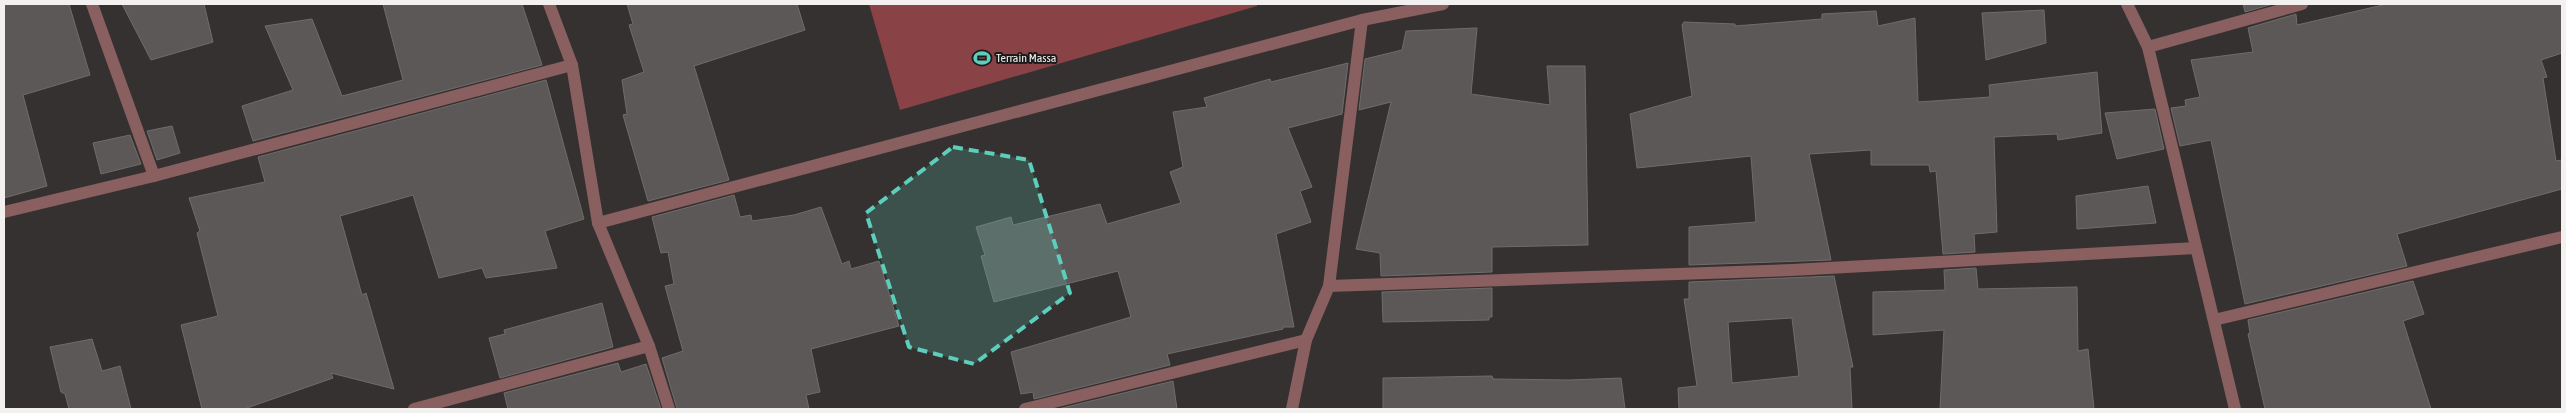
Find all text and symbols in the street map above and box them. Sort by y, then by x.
sports icon: Terrain Massa [972,48,992,68]
place label: Terrain Massa [996,51,1056,65]

